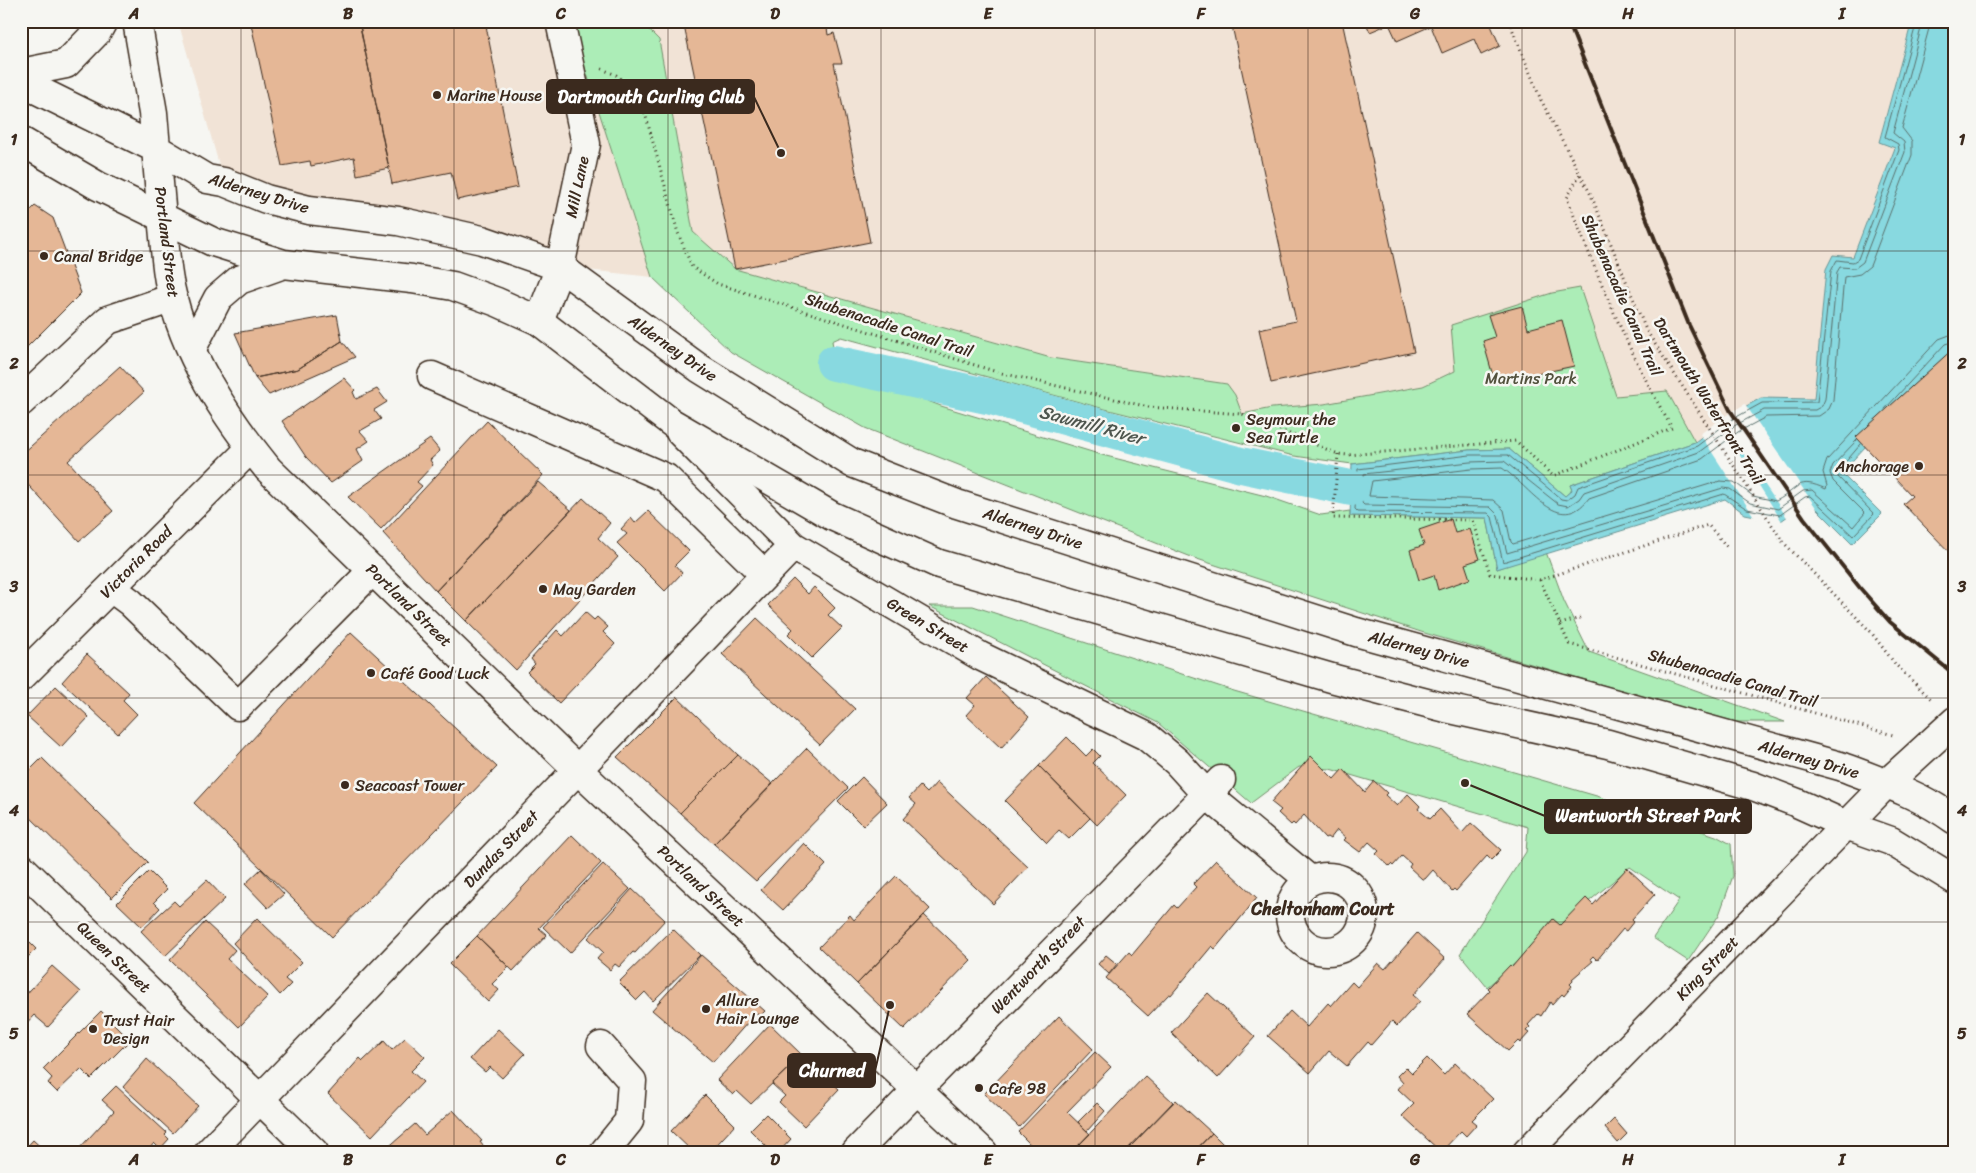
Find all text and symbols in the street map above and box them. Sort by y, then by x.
text: A [128,0,139,28]
text: B [343,0,354,28]
text: C [555,0,567,28]
text: D [770,0,780,28]
text: E [984,0,994,28]
text: F [1196,0,1207,28]
text: G [1409,0,1421,28]
text: H [1621,0,1634,28]
text: I [1838,0,1847,28]
callout: Dartmouth Curling Club [547,80,754,113]
place label: Marine House [447,81,542,110]
text: Dartmouth Curling Club [557,81,745,113]
marker: Marine House [431,89,443,101]
text: 1 [11,125,18,154]
text: 1 [1959,125,1966,154]
street label: Mill Lane [556,153,598,221]
street label: Alderney Drive [204,164,313,222]
street label: Portland Street [146,185,188,299]
street label: Shubenacadie Canal Trail [1573,209,1671,381]
place label: Canal Bridge [54,242,143,271]
marker: Canal Bridge [38,250,50,262]
street label: Shubenacadie Canal Trail [801,284,977,366]
street label: Alderney Drive [621,306,724,390]
street label: Dartmouth Waterfront Trail [1645,311,1773,491]
text: 2 [8,349,19,378]
text: 2 [1956,349,1967,378]
park label: Martins Park [1485,364,1577,393]
water label: Sawmill River [1036,396,1152,455]
place label: Seymour the Sea Turtle [1246,405,1336,452]
marker: Seymour the Sea Turtle [1230,422,1242,434]
place label: Anchorage [1834,452,1909,481]
marker: Anchorage [1913,460,1925,472]
street label: Alderney Drive [978,498,1087,558]
street label: Victoria Road [92,517,181,606]
street label: Portland Street [359,556,459,654]
text: 3 [9,572,19,601]
text: 3 [1957,572,1967,601]
place label: May Garden [553,575,636,604]
marker: May Garden [537,583,549,595]
street label: Green Street [881,589,975,661]
street label: Alderney Drive [1364,621,1473,676]
street label: Shubenacadie Canal Trail [1645,640,1822,716]
place label: Café Good Luck [381,659,490,688]
marker: Café Good Luck [365,667,377,679]
street label: Alderney Drive [1754,730,1863,787]
place label: Seacoast Tower [355,771,466,800]
marker: Seacoast Tower [339,779,351,791]
text: 4 [8,796,19,825]
text: 4 [1956,796,1967,825]
callout: Wentworth Street Park [1545,800,1751,833]
text: Wentworth Street Park [1555,800,1741,832]
street label: Dundas Street [456,803,547,895]
street label: Portland Street [650,837,752,935]
district label: Cheltonham Court [1250,893,1395,925]
street label: Wentworth Street [983,909,1093,1021]
street label: Queen Street [70,914,158,1000]
street label: King Street [1668,929,1746,1007]
place label: Allure Hair Lounge [715,986,799,1033]
marker: Allure Hair Lounge [700,1003,712,1015]
place label: Trust Hair Design [103,1006,175,1053]
text: 5 [9,1019,19,1048]
text: 5 [1957,1019,1967,1048]
marker: Trust Hair Design [87,1023,99,1035]
callout: Churned [788,1054,875,1087]
text: Churned [798,1055,867,1087]
place label: Cafe 98 [989,1074,1046,1103]
marker: Cafe 98 [973,1082,985,1094]
text: A [128,1145,139,1173]
text: B [343,1145,354,1173]
text: C [555,1145,567,1173]
text: D [770,1145,780,1173]
text: E [984,1145,994,1173]
text: F [1196,1145,1207,1173]
text: G [1409,1145,1421,1173]
text: H [1621,1145,1634,1173]
text: I [1838,1145,1847,1173]

